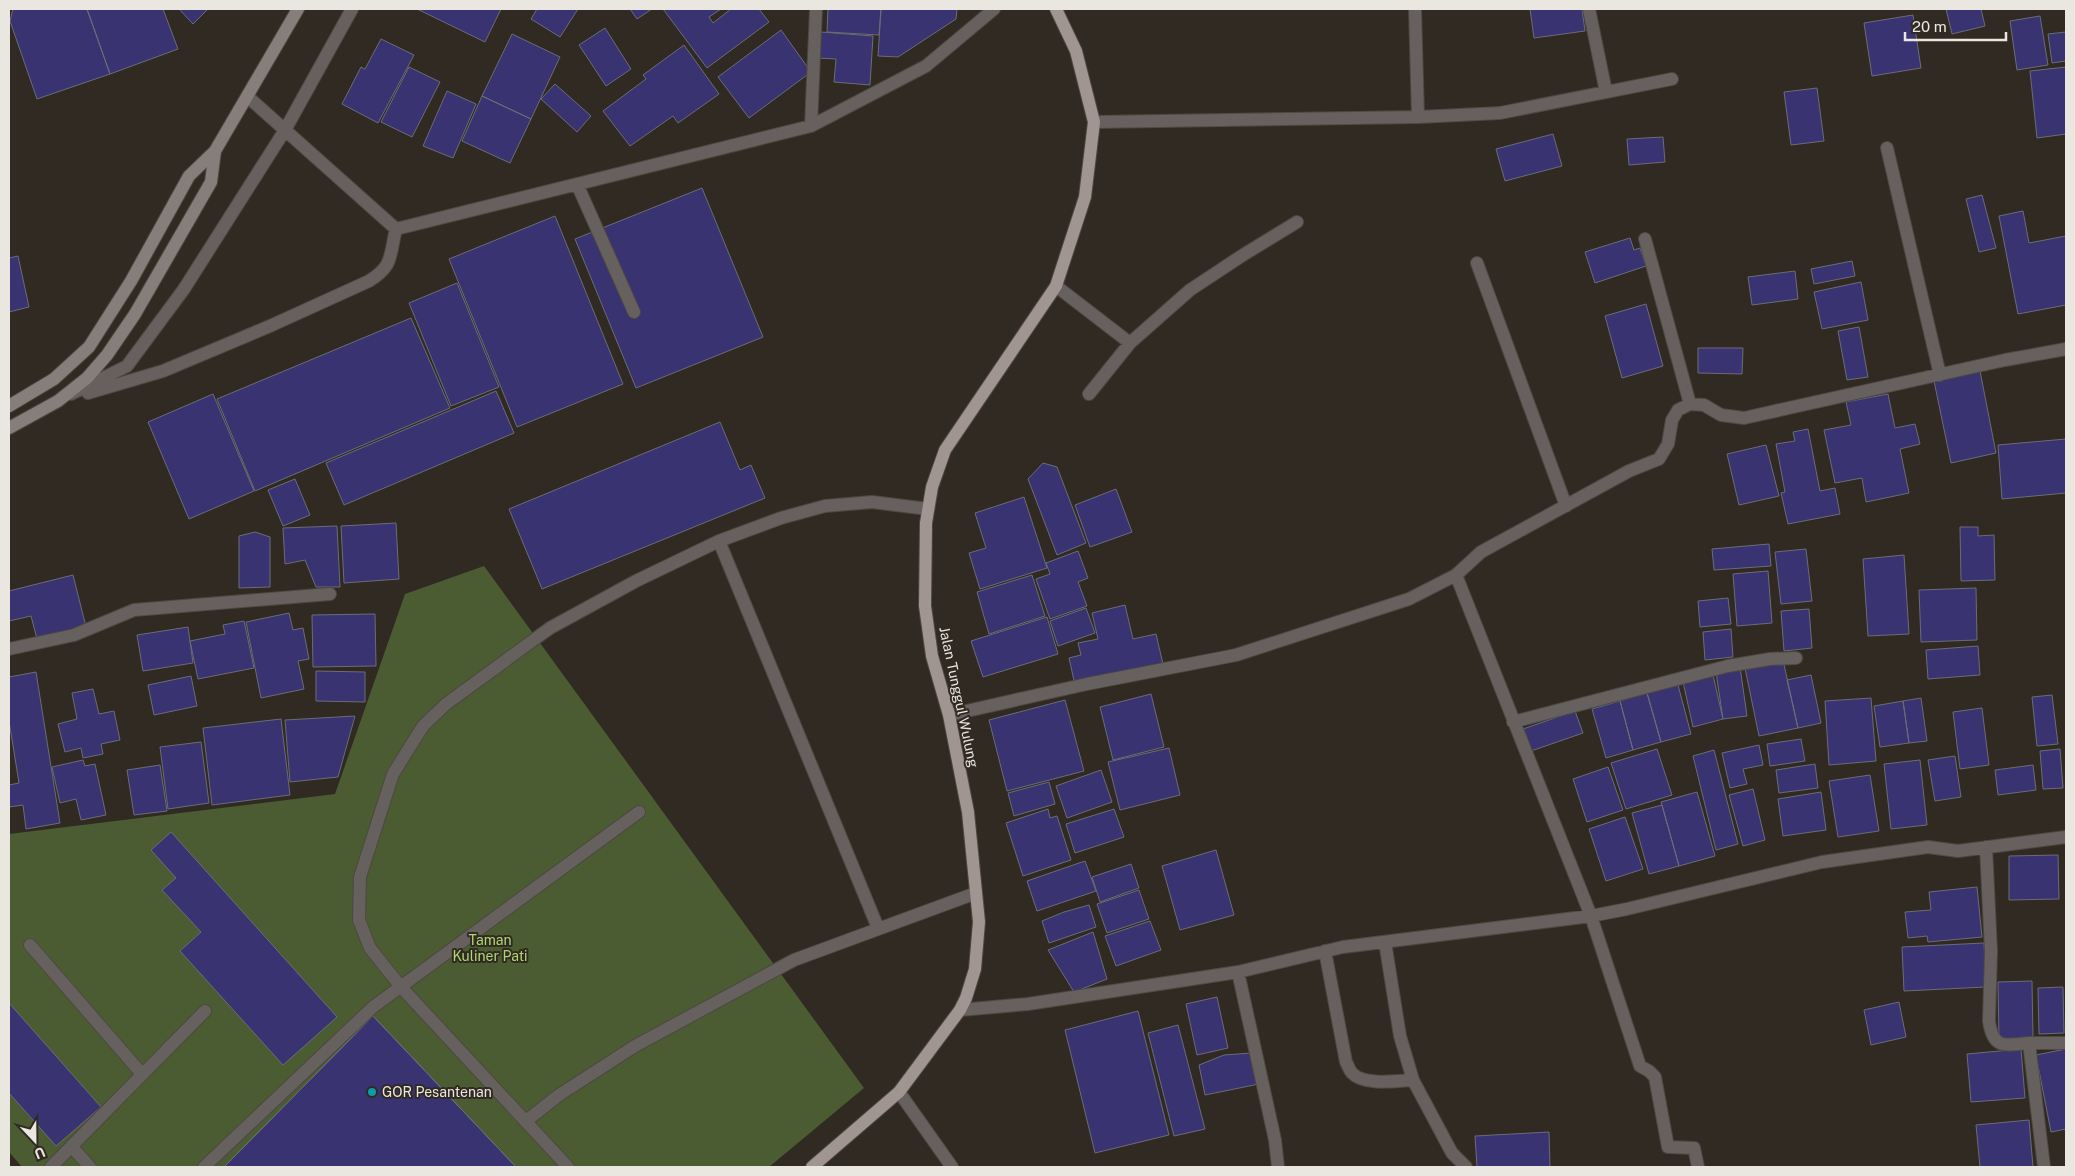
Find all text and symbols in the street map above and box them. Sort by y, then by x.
scale bar [1905,10,2006,42]
text: 20 m [1912,18,1947,35]
street label: Jalan Tunggul Wulung [936,625,982,769]
park label: Taman Kuliner Pati [452,932,528,964]
place label: GOR Pesantenan [382,1084,492,1100]
marker: GOR Pesantenan [366,1086,378,1098]
north arrow [10,1116,60,1166]
text: U [32,1144,48,1162]

